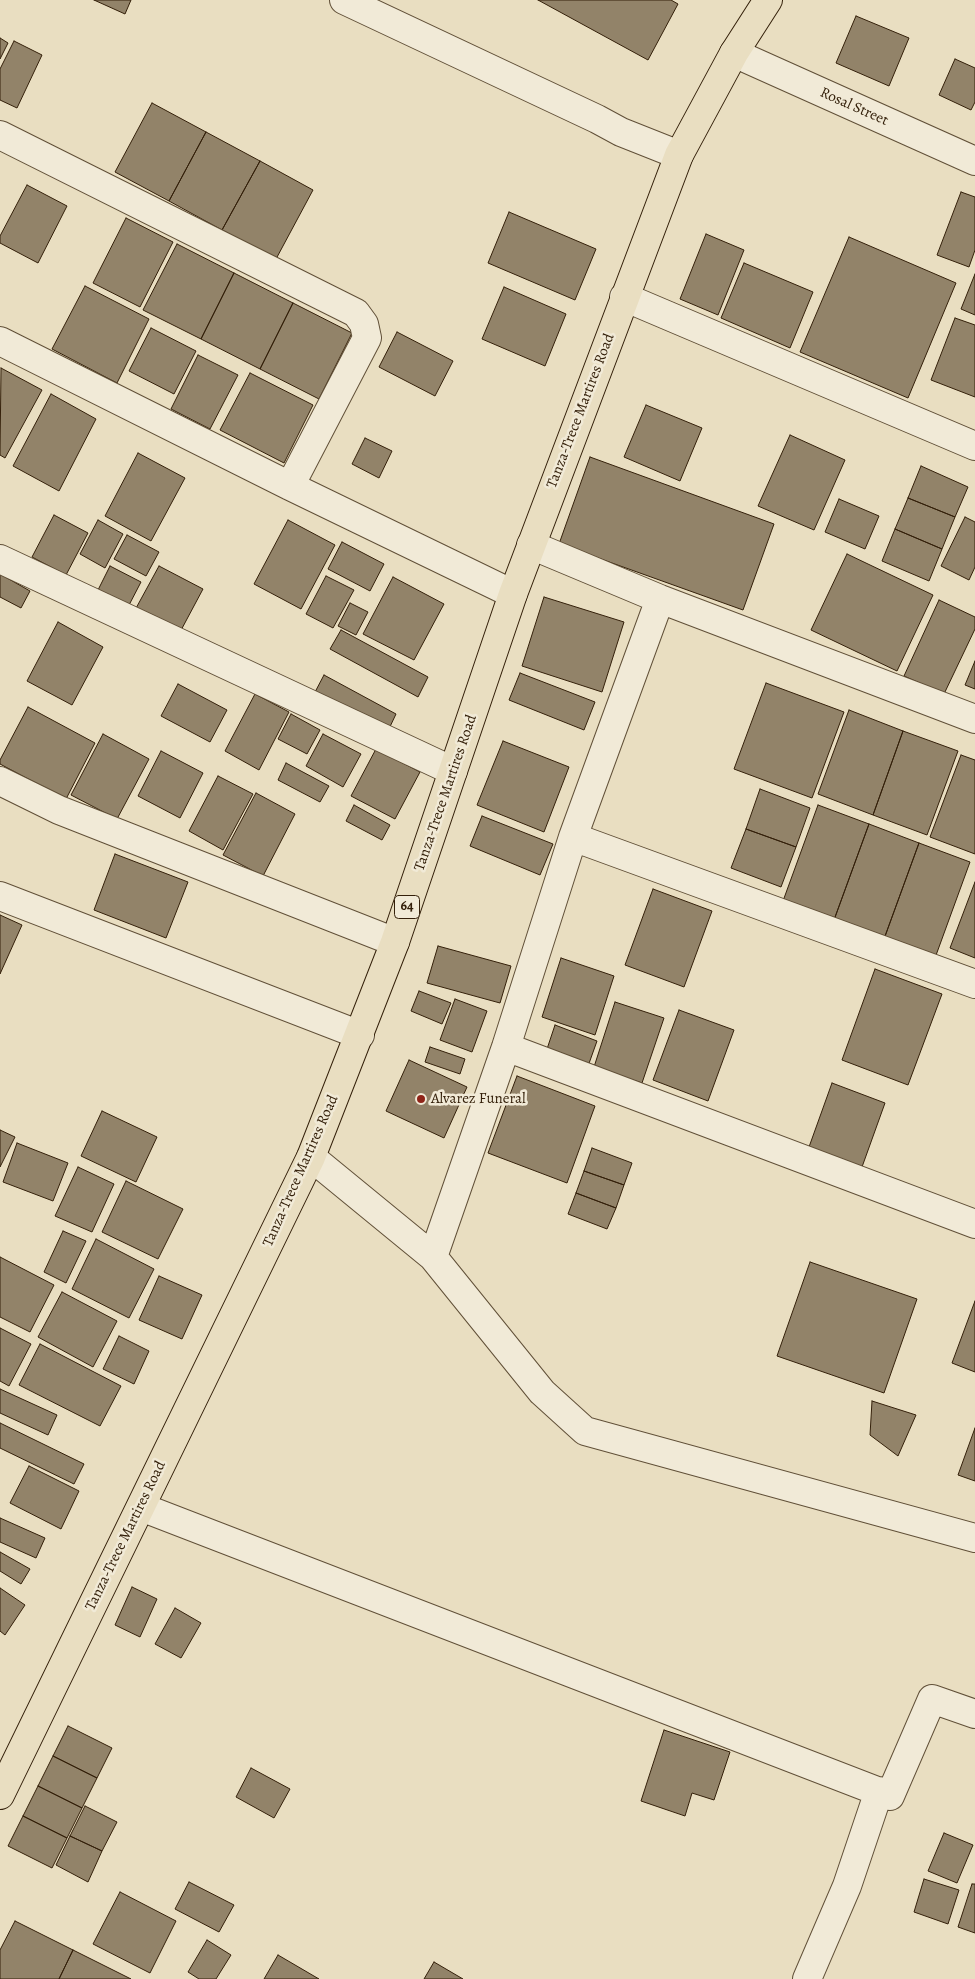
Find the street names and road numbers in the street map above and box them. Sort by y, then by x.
street label: Rosal Street [817,84,891,130]
street label: Tanza-Trece Martires Road [543,331,619,491]
street label: Tanza-Trece Martires Road [411,712,481,874]
road number: 64 [394,896,420,919]
street label: Tanza-Trece Martires Road [259,1092,343,1250]
street label: Tanza-Trece Martires Road [82,1458,170,1614]

